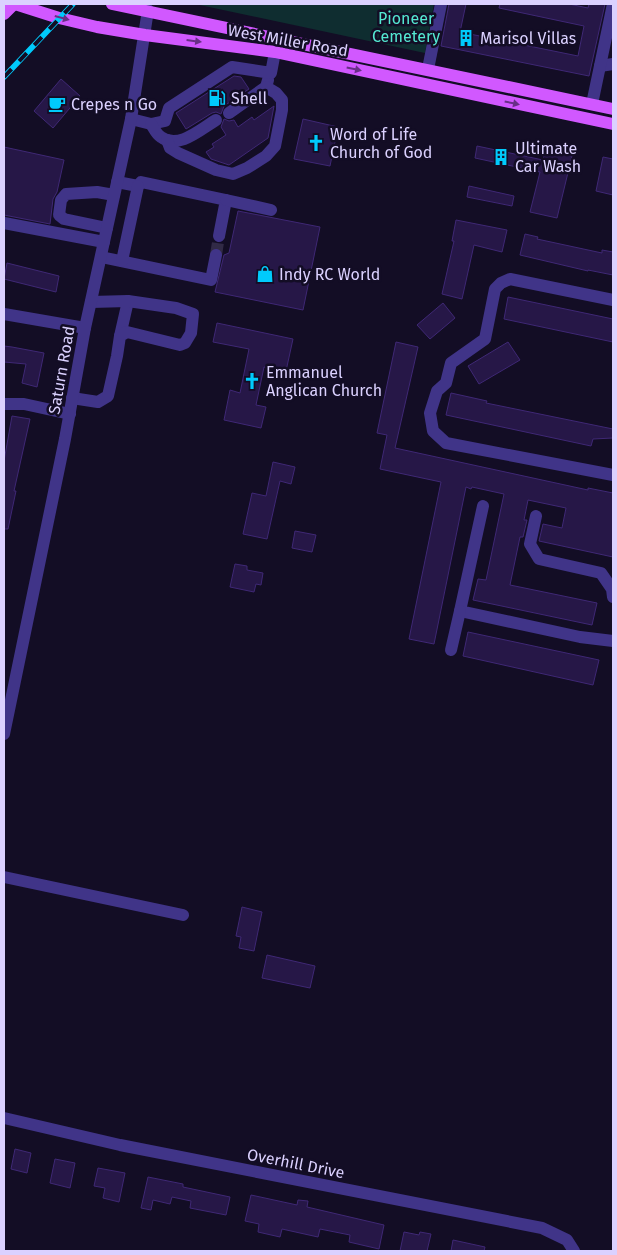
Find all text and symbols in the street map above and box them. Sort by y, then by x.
park label: Pioneer Cemetery [372,9,440,46]
one-way arrow [54,14,69,22]
street label: West Miller Road [226,21,349,60]
building icon: Marisol Villas [456,28,476,48]
place label: Marisol Villas [480,29,576,48]
one-way arrow [186,37,202,45]
one-way arrow [346,65,362,73]
fuel station icon: Shell [207,88,227,108]
place label: Shell [231,89,268,108]
cafe icon: Crepes n Go [47,94,67,114]
place label: Crepes n Go [71,95,157,114]
one-way arrow [505,99,520,107]
place label: Word of Life Church of God [330,125,432,162]
church icon: Word of Life Church of God [306,133,326,153]
place label: Ultimate Car Wash [515,139,581,176]
building icon: Ultimate Car Wash [491,147,511,167]
shop icon: Indy RC World [255,264,275,284]
place label: Indy RC World [279,265,380,284]
street label: Saturn Road [44,325,79,416]
place label: Emmanuel Anglican Church [266,363,382,400]
church icon: Emmanuel Anglican Church [242,371,262,391]
street label: Overhill Drive [246,1145,346,1182]

